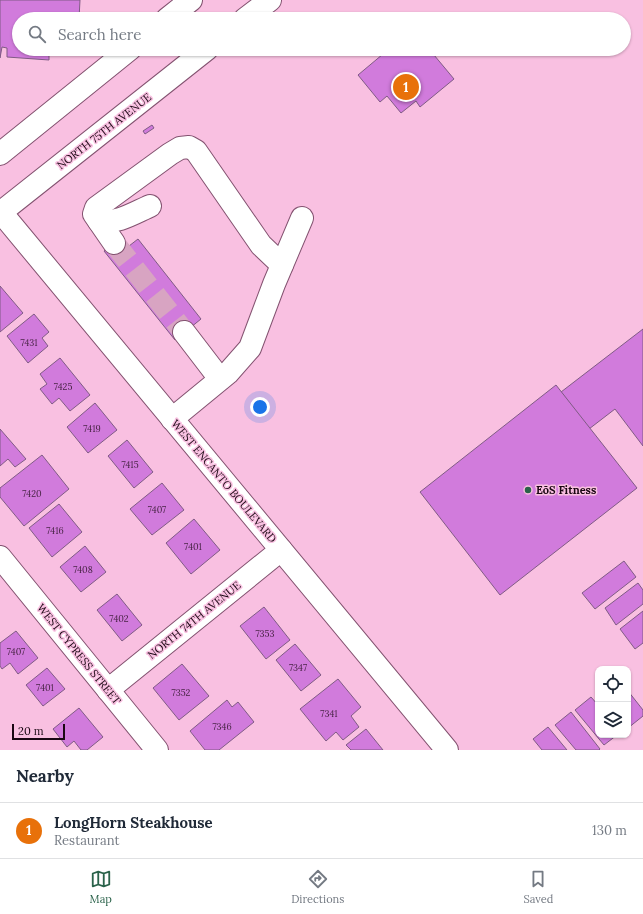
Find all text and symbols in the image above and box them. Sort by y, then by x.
search box [12,12,631,56]
icon: search [26,23,48,45]
text: Search here [58,25,141,44]
pin: 1 [393,72,419,102]
street label: NORTH 75TH AVENUE [54,90,154,172]
house number: 7431 [20,337,38,348]
house number: 7425 [54,381,72,392]
your location [250,397,270,417]
street label: WEST ENCANTO BOULEVARD [168,417,280,545]
house number: 7419 [83,423,101,434]
house number: 7415 [121,459,139,470]
place label: EōS Fitness [536,483,596,497]
marker: EōS Fitness [523,485,533,495]
house number: 7420 [22,488,42,499]
house number: 7407 [148,504,166,515]
house number: 7416 [46,525,64,536]
house number: 7401 [184,541,202,552]
house number: 7408 [73,564,93,575]
street label: NORTH 74TH AVENUE [145,578,244,662]
street label: WEST CYPRESS STREET [34,601,124,707]
house number: 7402 [109,613,129,624]
house number: 7353 [255,628,275,639]
house number: 7407 [7,646,25,657]
house number: 7347 [289,662,307,673]
map controls [595,666,631,738]
button: locate [595,666,631,702]
house number: 7401 [36,682,54,693]
house number: 7352 [172,687,191,698]
button: layers [595,702,631,738]
house number: 7341 [320,708,338,719]
house number: 7346 [212,721,232,732]
scale bar [12,722,65,741]
text: 20 m [18,724,43,738]
text: Nearby [16,765,74,787]
text: LongHorn Steakhouse [54,813,213,832]
text: 1 [26,822,32,839]
text: 130 m [592,822,627,839]
text: Restaurant [54,832,120,849]
tab: Map [90,868,112,906]
tab: Directions [291,868,344,906]
tab: Saved [524,868,553,906]

